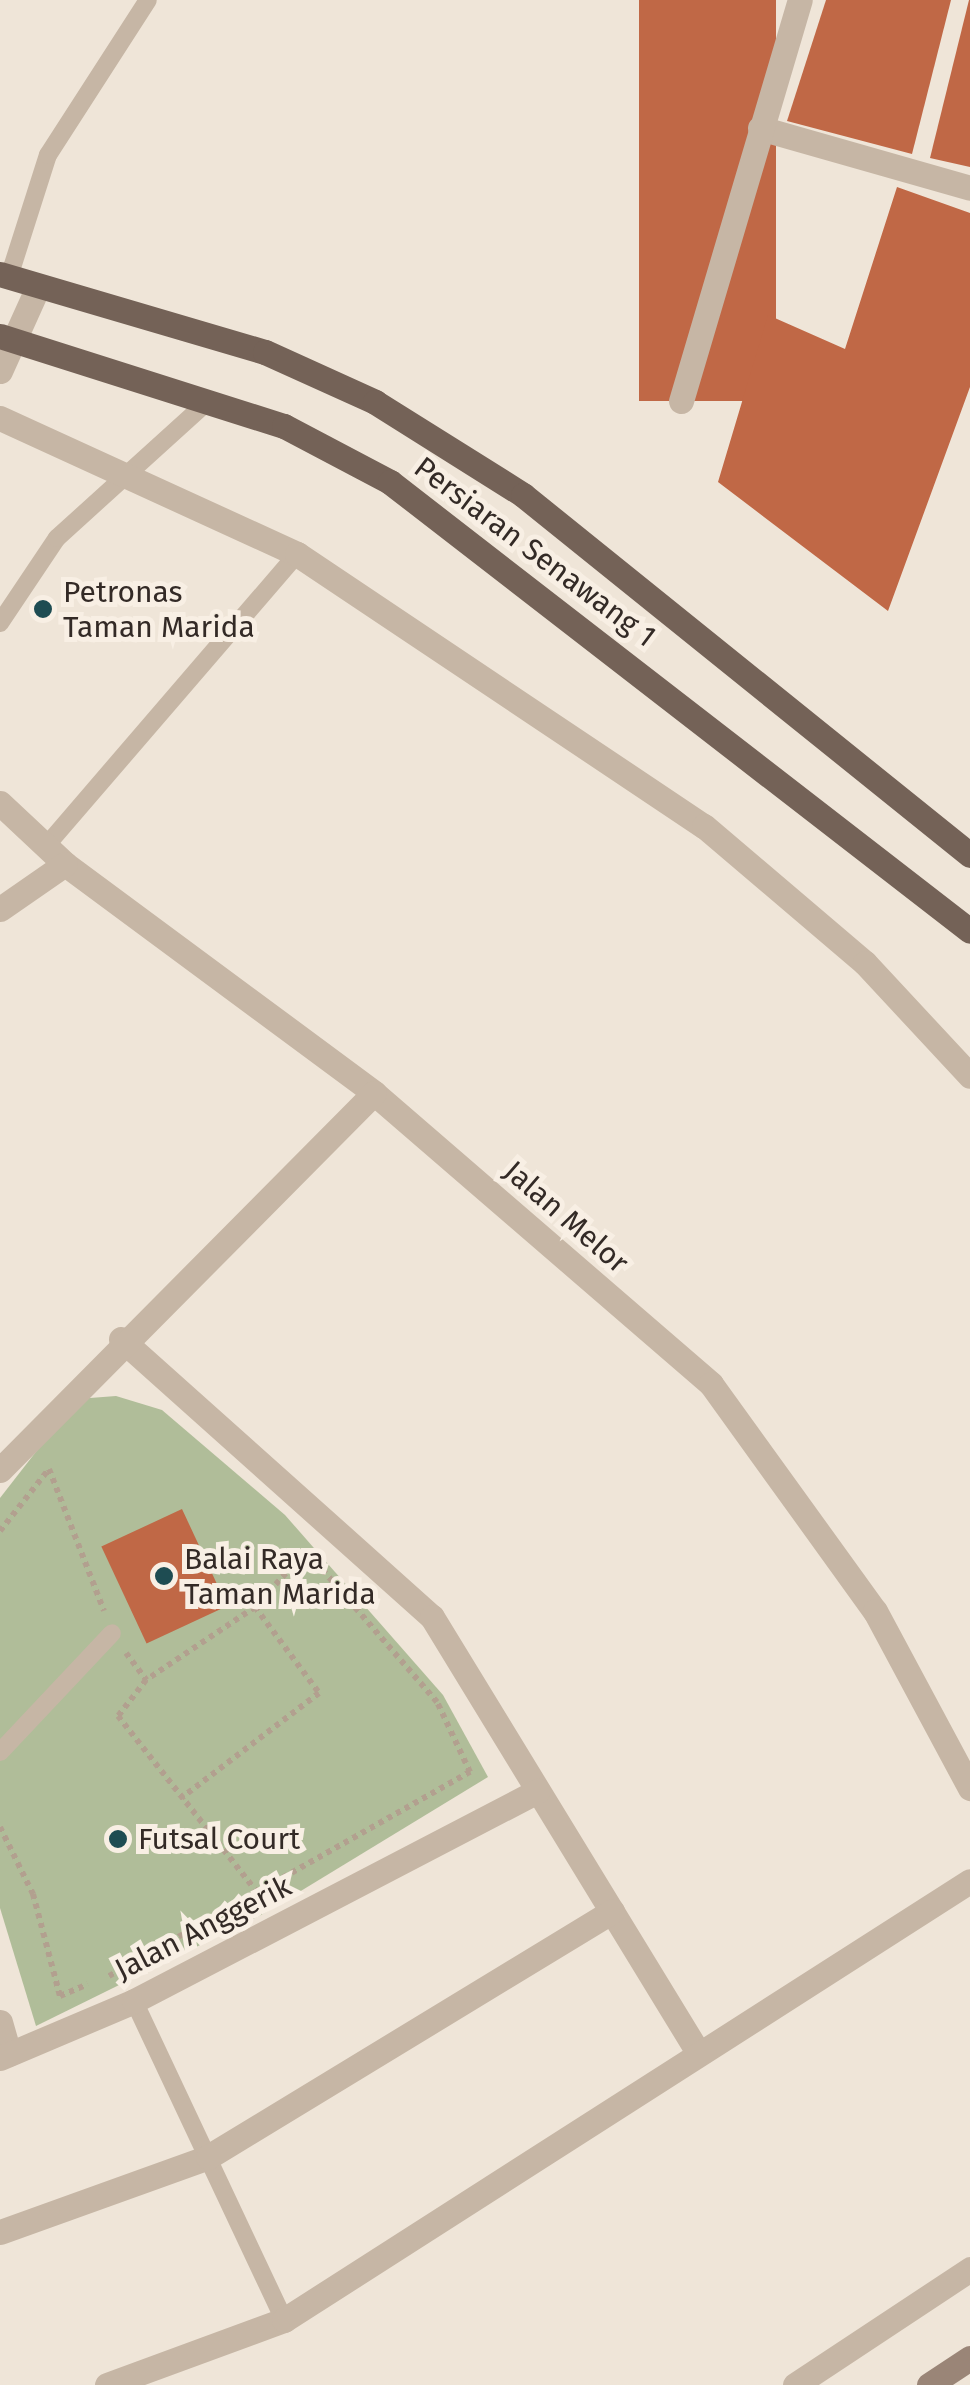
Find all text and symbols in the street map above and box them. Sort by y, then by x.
street label: Persiaran Senawang 1 [407,449,663,655]
place label: Petronas Taman Marida [63,574,255,644]
marker: Petronas Taman Marida [32,598,54,620]
street label: Jalan Melor [496,1153,636,1281]
place label: Balai Raya Taman Marida [184,1541,376,1612]
marker: Balai Raya Taman Marida [153,1565,175,1587]
place label: Futsal Court [138,1821,300,1857]
marker: Futsal Court [107,1828,129,1850]
street label: Jalan Anggerik [109,1868,297,1988]

